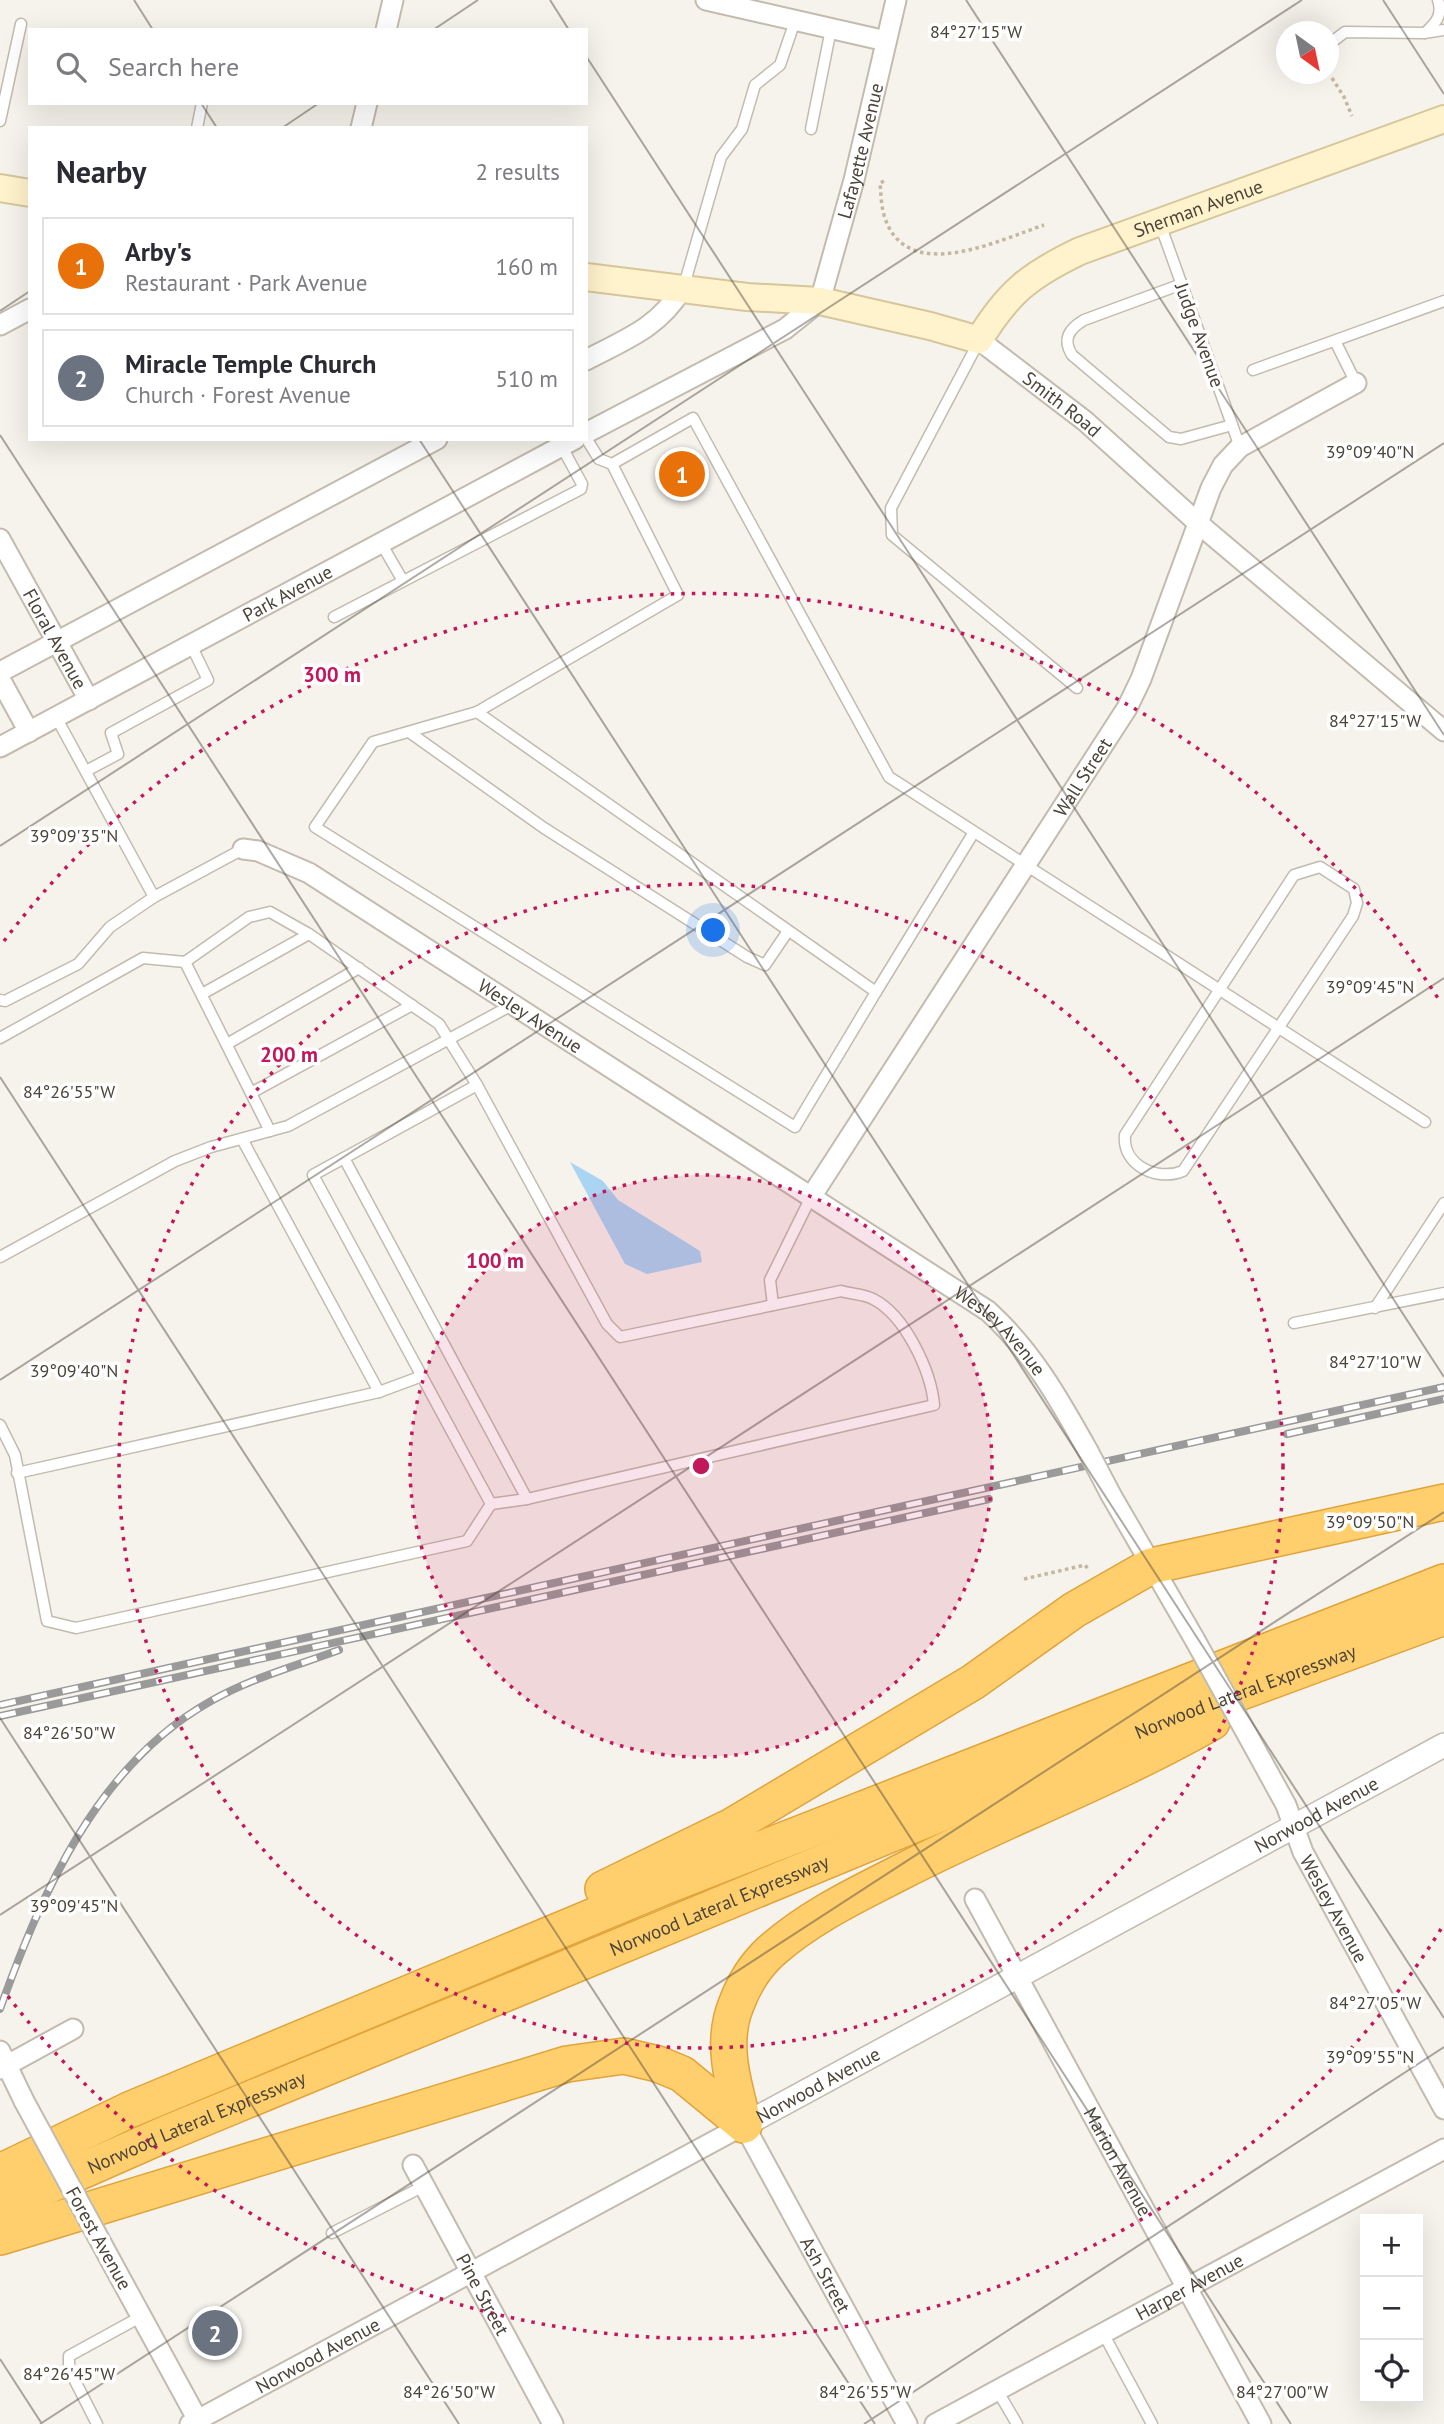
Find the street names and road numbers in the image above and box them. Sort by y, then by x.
street label: Lafayette Avenue [832,80,888,221]
street label: Sherman Avenue [1130,174,1266,243]
street label: Judge Avenue [1170,278,1230,391]
street label: Smith Road [1018,366,1106,442]
street label: Park Avenue [238,559,336,627]
street label: Floral Avenue [18,584,92,693]
street label: Wall Street [1048,733,1117,821]
street label: Wesley Avenue [474,973,587,1058]
street label: Wesley Avenue [950,1281,1051,1380]
street label: Norwood Lateral Expressway [1131,1639,1359,1744]
street label: Norwood Avenue [1250,1771,1382,1858]
street label: Norwood Lateral Expressway [606,1849,832,1961]
street label: Wesley Avenue [1295,1851,1373,1967]
street label: Norwood Avenue [752,2042,884,2128]
street label: Norwood Lateral Expressway [83,2065,309,2179]
street label: Marion Avenue [1079,2103,1157,2220]
street label: Forest Avenue [61,2182,137,2294]
street label: Ash Street [795,2232,856,2317]
street label: Harper Avenue [1131,2248,1247,2325]
street label: Pine Street [451,2249,515,2340]
street label: Norwood Avenue [251,2312,384,2398]

